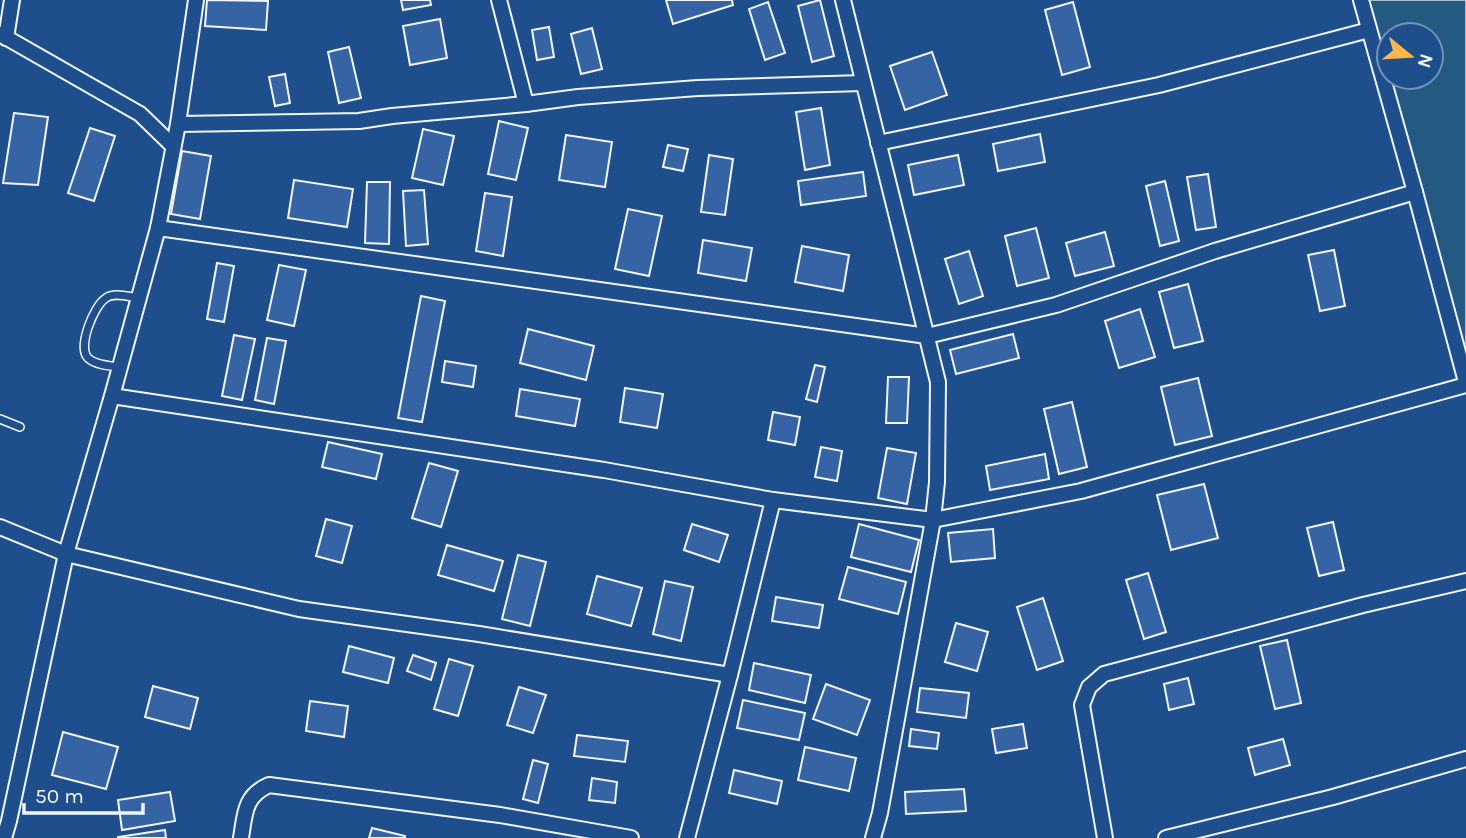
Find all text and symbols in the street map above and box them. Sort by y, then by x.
north arrow [1375,21,1445,91]
text: N [1413,51,1438,71]
scale bar [24,772,144,816]
text: 50 m [35,784,84,808]

